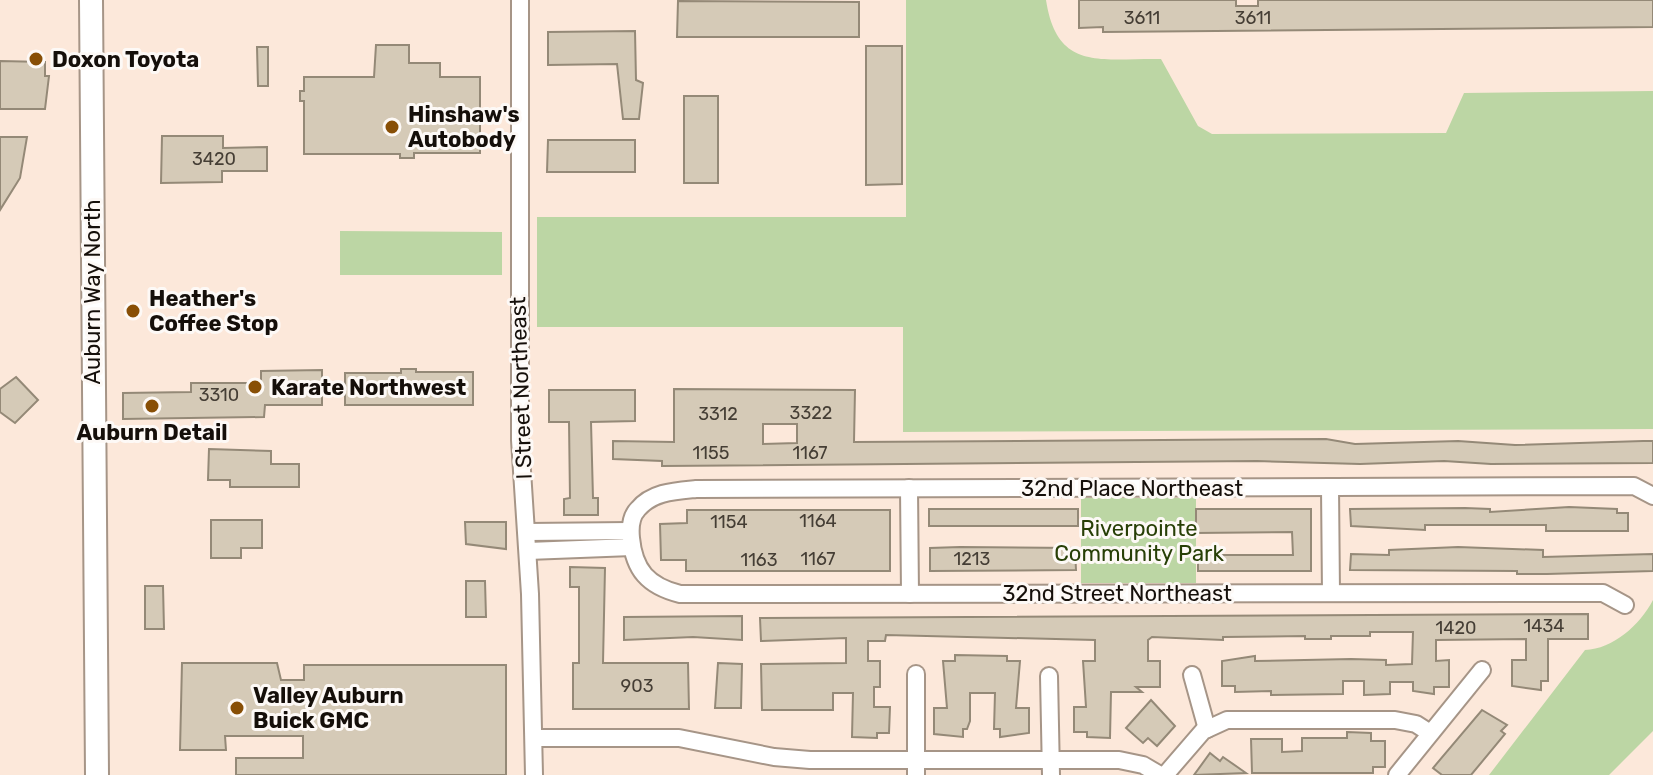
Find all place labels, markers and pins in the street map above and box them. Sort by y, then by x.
place label: Doxon Toyota [52,46,199,73]
marker: Doxon Toyota [27,50,45,68]
place label: Hinshaw's Autobody [408,101,520,153]
marker: Hinshaw's Autobody [383,118,401,136]
place label: Heather's Coffee Stop [149,285,278,337]
marker: Heather's Coffee Stop [124,302,142,320]
place label: Karate Northwest [271,374,466,401]
marker: Karate Northwest [246,378,264,396]
marker: Auburn Detail [143,397,161,415]
place label: Auburn Detail [76,419,228,446]
place label: Valley Auburn Buick GMC [253,682,404,734]
marker: Valley Auburn Buick GMC [228,699,246,717]

